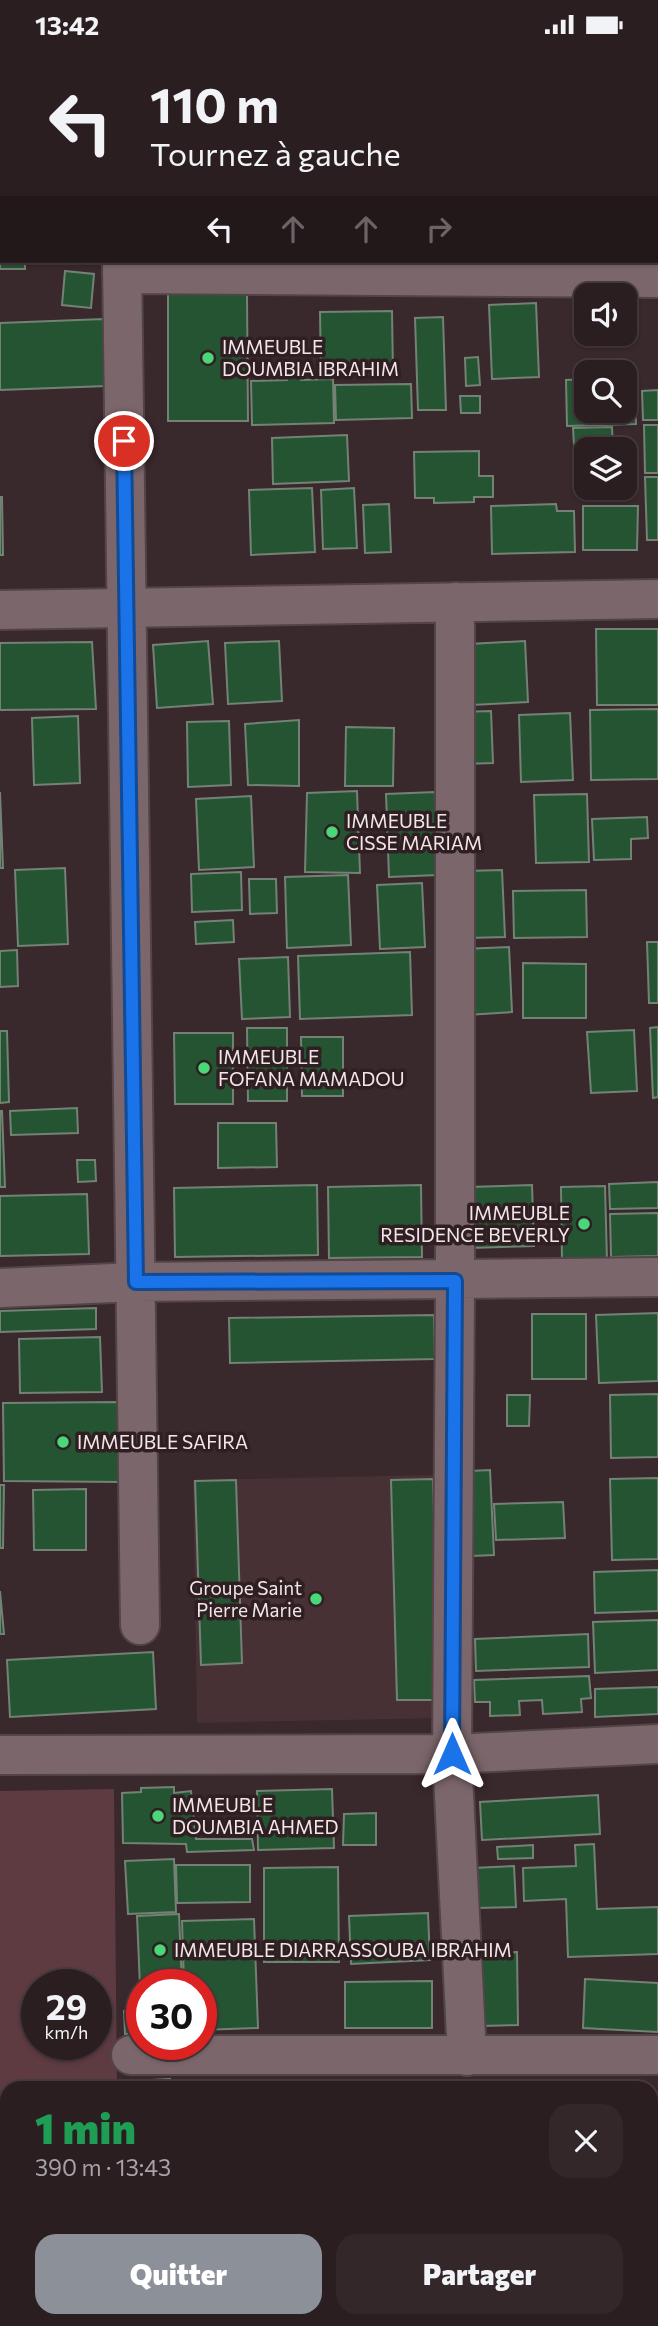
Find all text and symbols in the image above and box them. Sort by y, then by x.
text: 13:42 [35,9,99,40]
text: 110 m [150,73,279,133]
icon: left [35,77,126,168]
text: Tournez à gauche [150,133,401,173]
icon: left [201,210,239,248]
icon: ahead [274,210,312,248]
icon: ahead [347,210,385,248]
icon: right [420,210,458,248]
map controls [574,283,637,500]
button: sound [574,283,637,346]
place label: IMMEUBLE DOUMBIA IBRAHIM [222,335,399,380]
marker: IMMEUBLE DOUMBIA IBRAHIM [200,350,216,366]
button: search [574,360,637,423]
pin [94,411,154,471]
icon: arrive [105,422,143,460]
button: layers [574,437,637,500]
place label: IMMEUBLE CISSE MARIAM [346,809,482,854]
marker: IMMEUBLE CISSE MARIAM [324,824,340,840]
place label: IMMEUBLE FOFANA MAMADOU [218,1045,405,1090]
marker: IMMEUBLE FOFANA MAMADOU [196,1060,212,1076]
place label: IMMEUBLE RESIDENCE BEVERLY [380,1201,570,1246]
marker: IMMEUBLE RESIDENCE BEVERLY [576,1216,592,1232]
place label: IMMEUBLE SAFIRA [77,1430,248,1453]
marker: IMMEUBLE SAFIRA [55,1434,71,1450]
place label: Groupe Saint Pierre Marie [189,1576,302,1621]
marker: Groupe Saint Pierre Marie [308,1591,324,1607]
position arrow [415,1717,489,1791]
place label: IMMEUBLE DOUMBIA AHMED [172,1793,339,1838]
marker: IMMEUBLE DOUMBIA AHMED [150,1808,166,1824]
place label: IMMEUBLE DIARRASSOUBA IBRAHIM [174,1938,512,1961]
marker: IMMEUBLE DIARRASSOUBA IBRAHIM [152,1942,168,1958]
speed limit sign: 30 [126,1969,217,2060]
text: 29 [46,1984,87,2027]
text: km/h [45,2021,88,2043]
text: 1 min [35,2101,136,2153]
button: close [549,2104,623,2178]
text: 390 m · 13:43 [35,2153,171,2181]
button: Quitter [35,2234,322,2314]
button: Partager [336,2234,623,2314]

